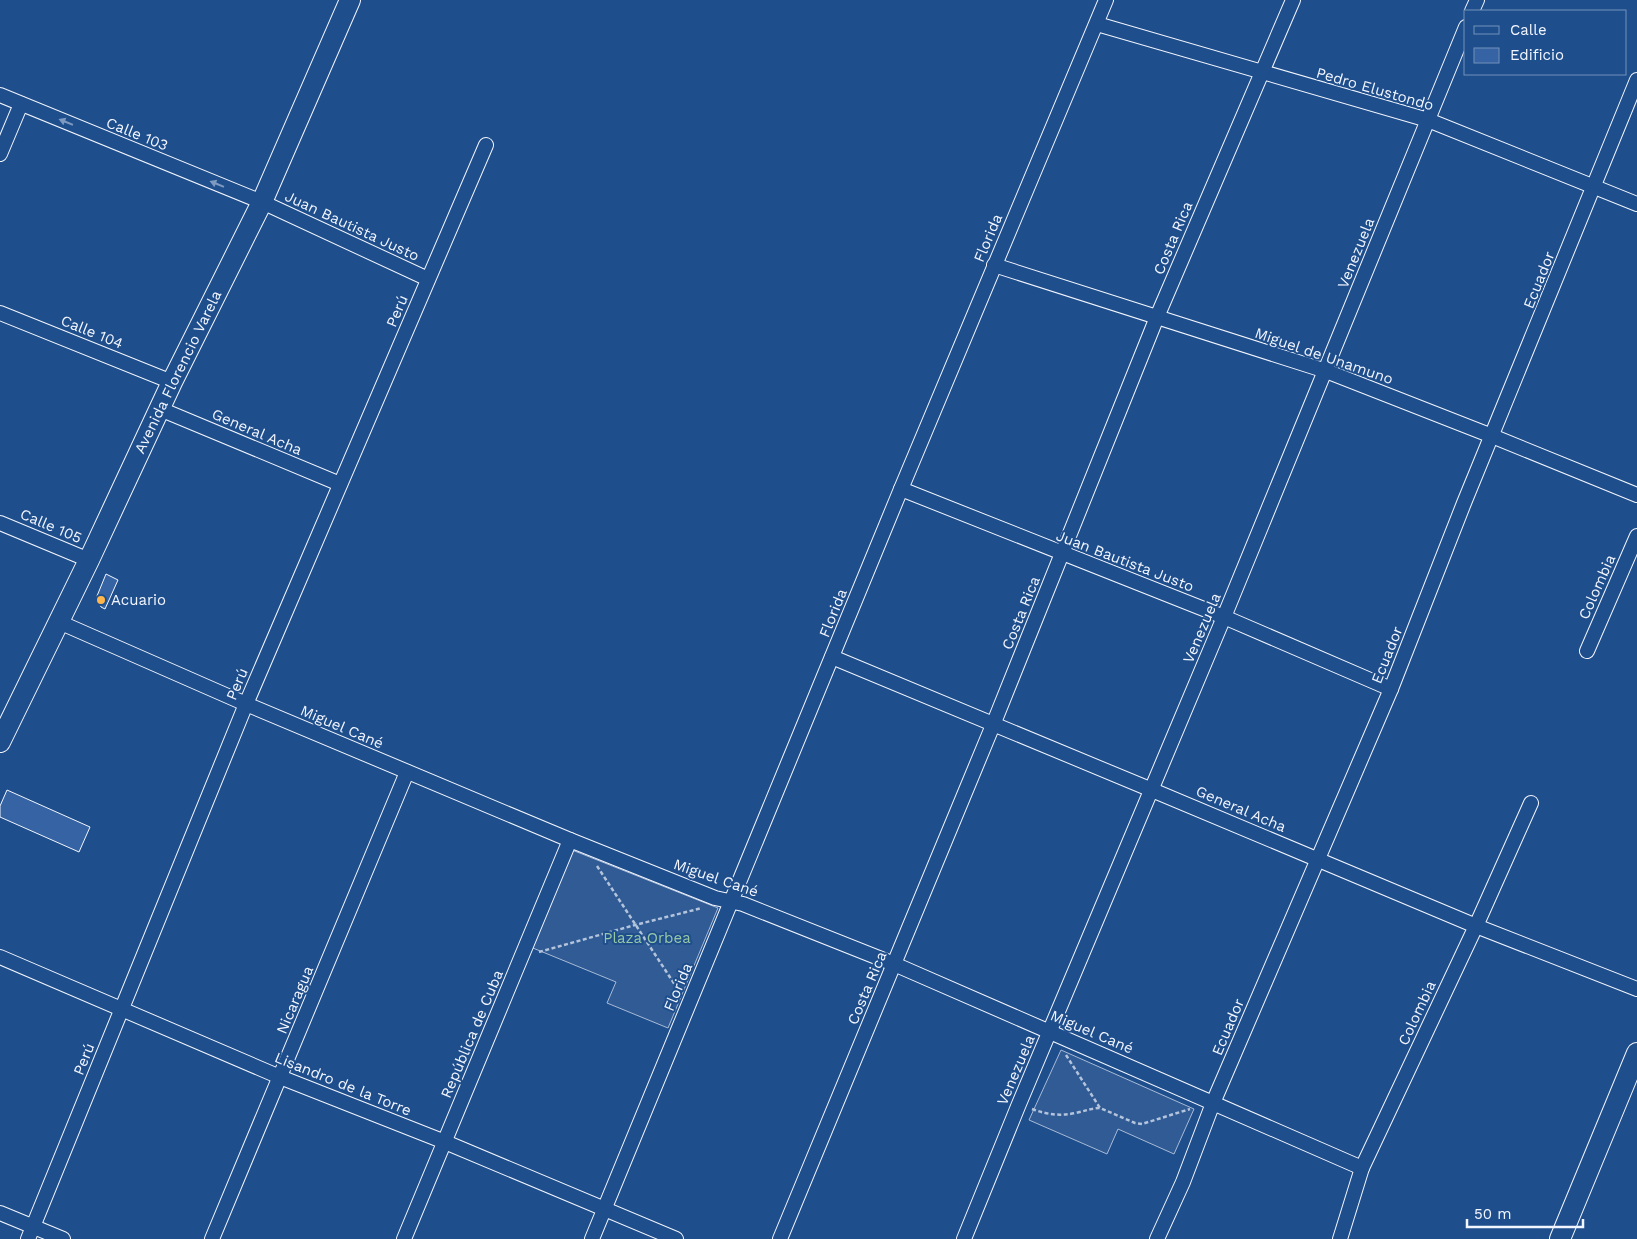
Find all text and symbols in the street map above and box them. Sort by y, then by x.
legend [1464,10,1627,75]
text: Calle [1510,21,1547,39]
text: Edificio [1510,46,1564,64]
street label: Pedro Elustondo [1314,64,1436,114]
street label: Calle 103 [103,113,171,155]
one-way arrow [59,118,73,126]
one-way arrow [210,179,224,187]
street label: Juan Bautista Justo [282,187,422,265]
street label: Costa Rica [1150,198,1197,277]
street label: Florida [970,211,1006,265]
street label: Venezuela [1334,215,1379,291]
street label: Ecuador [1519,249,1559,311]
street label: Avenida Florencio Varela [131,287,226,457]
street label: Perú [382,292,412,330]
street label: Calle 104 [58,311,126,353]
street label: Miguel de Unamuno [1252,324,1396,388]
street label: General Acha [209,405,305,459]
street label: Calle 105 [17,505,85,547]
street label: Juan Bautista Justo [1054,526,1196,596]
street label: Colombia [1575,551,1619,622]
street label: Costa Rica [998,573,1044,652]
street label: Florida [815,586,851,640]
street label: Venezuela [1179,590,1225,666]
place label: Acuario [111,591,166,609]
marker: Acuario [95,594,107,606]
street label: Ecuador [1367,624,1407,686]
street label: Perú [222,665,252,703]
street label: Miguel Cané [298,701,386,753]
street label: General Acha [1193,782,1289,836]
street label: Miguel Cané [671,855,761,901]
park label: Plaza Orbea [603,929,691,947]
street label: Costa Rica [844,948,891,1027]
street label: Florida [660,960,696,1014]
street label: Nicaragua [273,963,318,1037]
street label: República de Cuba [437,967,507,1101]
street label: Colombia [1394,977,1440,1048]
street label: Ecuador [1208,996,1248,1058]
street label: Miguel Cané [1048,1006,1136,1058]
street label: Venezuela [993,1032,1039,1108]
street label: Perú [69,1040,99,1078]
street label: Lisandro de la Torre [272,1048,414,1120]
scale bar [1467,1196,1583,1228]
text: 50 m [1474,1205,1511,1223]

